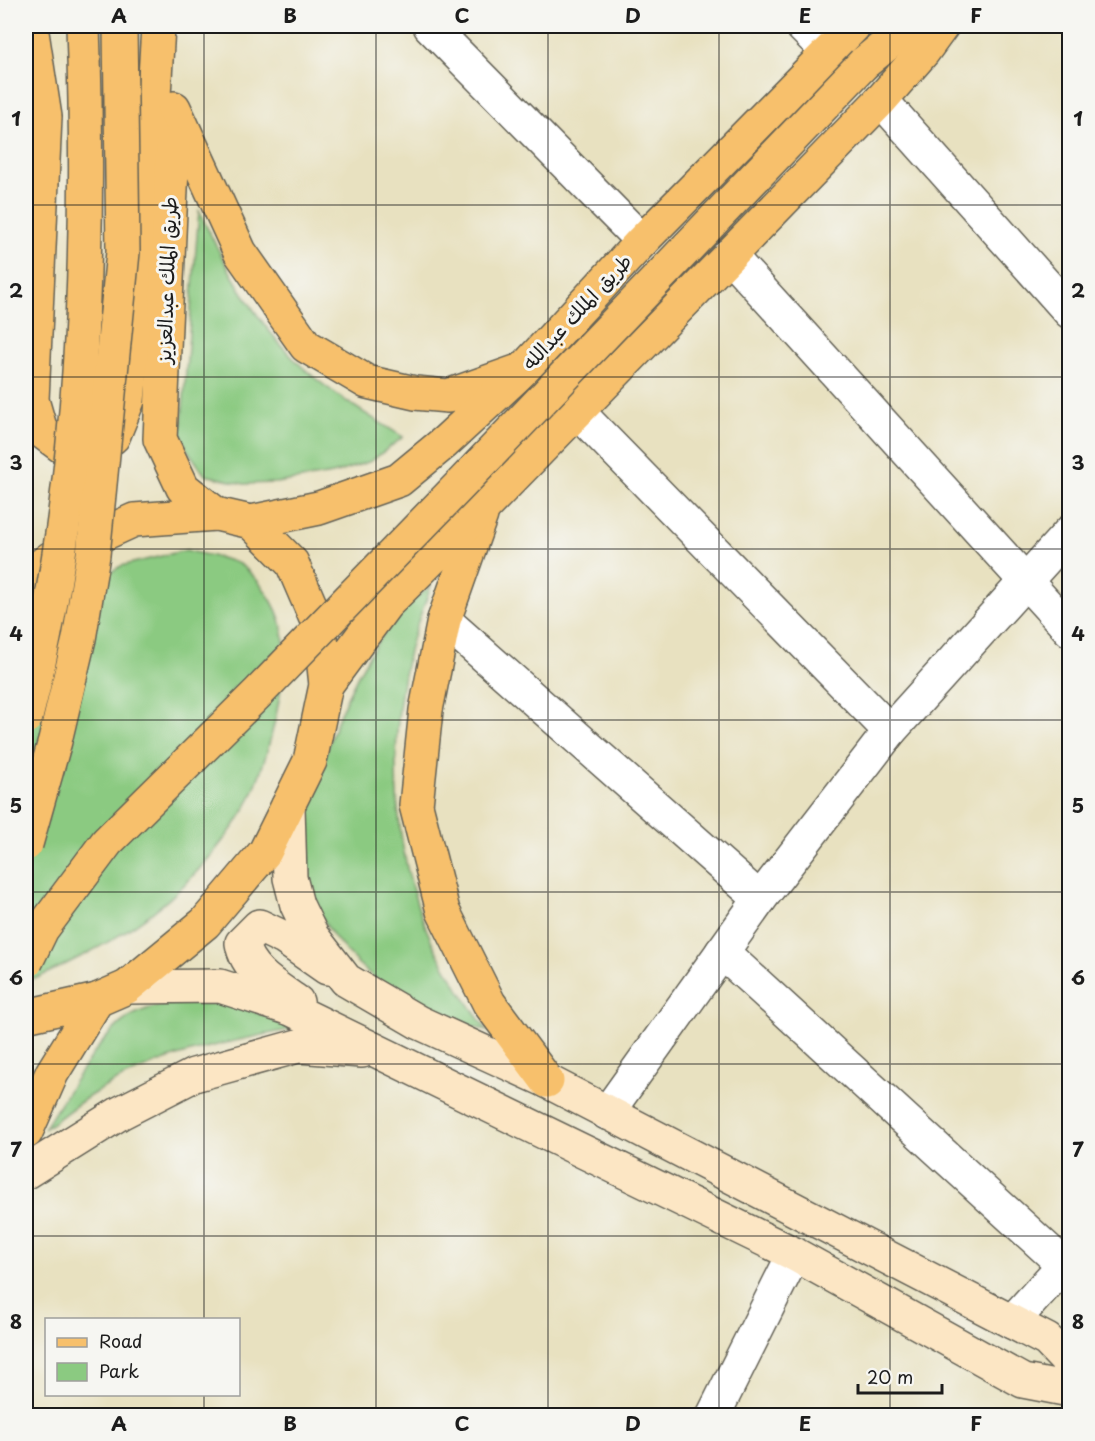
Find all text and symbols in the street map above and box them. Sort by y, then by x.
text: A [111,0,127,30]
text: B [283,0,297,30]
text: C [454,0,470,30]
text: D [625,0,641,30]
text: E [799,0,811,30]
text: F [970,0,982,30]
text: 1 [11,103,21,133]
text: 1 [1073,103,1083,133]
street label: طريق الملك عبدالعزيز [148,196,184,366]
street label: طريق الملك عبدالله [514,246,638,376]
text: 2 [9,275,23,305]
text: 2 [1071,275,1085,305]
text: 3 [9,447,23,477]
text: 3 [1071,447,1085,477]
text: 4 [9,618,23,648]
text: 4 [1071,618,1085,648]
text: 5 [10,790,22,820]
text: 5 [1072,790,1084,820]
text: 6 [9,962,23,992]
text: 6 [1071,962,1085,992]
text: 7 [10,1134,22,1164]
text: 7 [1072,1134,1084,1164]
text: 8 [10,1306,22,1336]
text: 8 [1072,1306,1084,1336]
legend [45,1318,240,1396]
text: Road [99,1327,143,1354]
text: Park [99,1357,139,1384]
scale bar [858,1357,942,1395]
text: 20 m [867,1363,913,1390]
text: A [111,1408,127,1438]
text: B [283,1408,297,1438]
text: C [454,1408,470,1438]
text: D [625,1408,641,1438]
text: E [799,1408,811,1438]
text: F [970,1408,982,1438]

